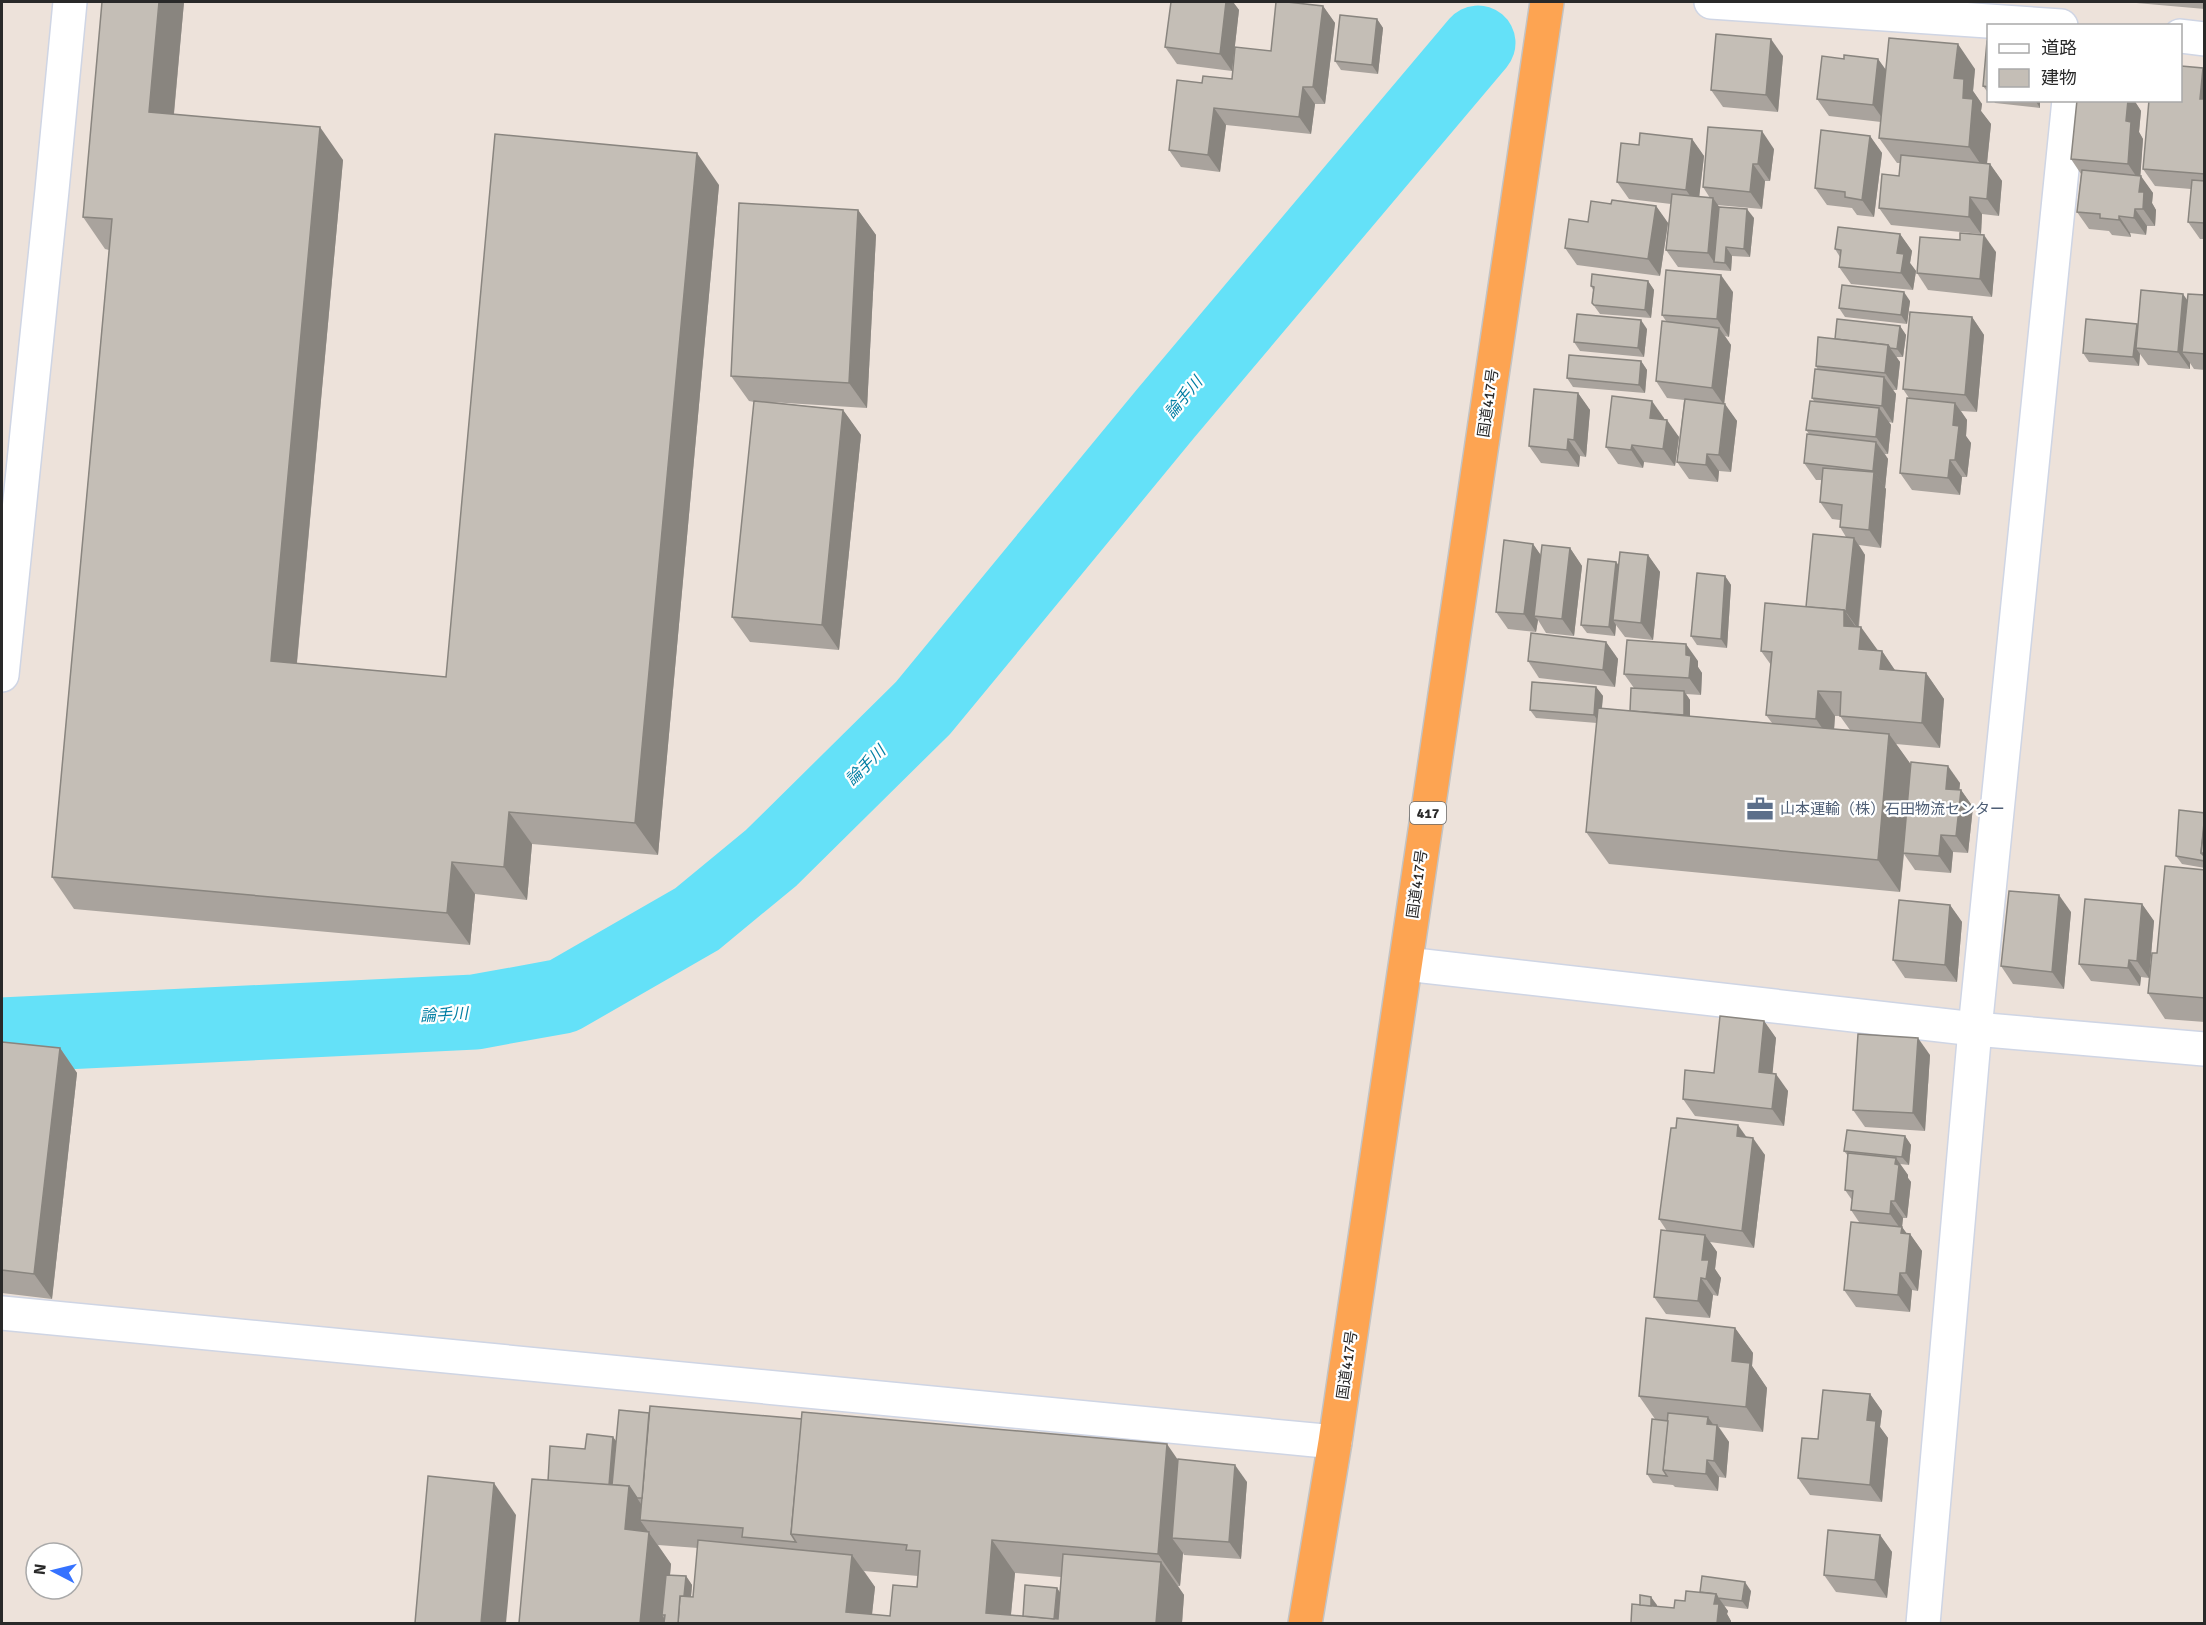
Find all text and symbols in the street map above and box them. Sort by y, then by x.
legend [1987,24,2182,102]
text: 道路 [2041,37,2077,59]
text: 建物 [2041,67,2077,89]
street label: 国道417号 [1474,367,1502,439]
water label: 論手川 [1161,371,1208,422]
water label: 論手川 [842,740,891,790]
office icon: 山本運輸（株）石田物流センター [1745,794,1775,824]
place label: 山本運輸（株）石田物流センター [1780,800,2005,818]
road number: 417 [1410,802,1446,824]
street label: 国道417号 [1403,848,1431,920]
water label: 論手川 [420,1004,471,1026]
street label: 国道417号 [1333,1329,1361,1401]
north arrow [24,1541,84,1601]
text: N [30,1563,51,1576]

